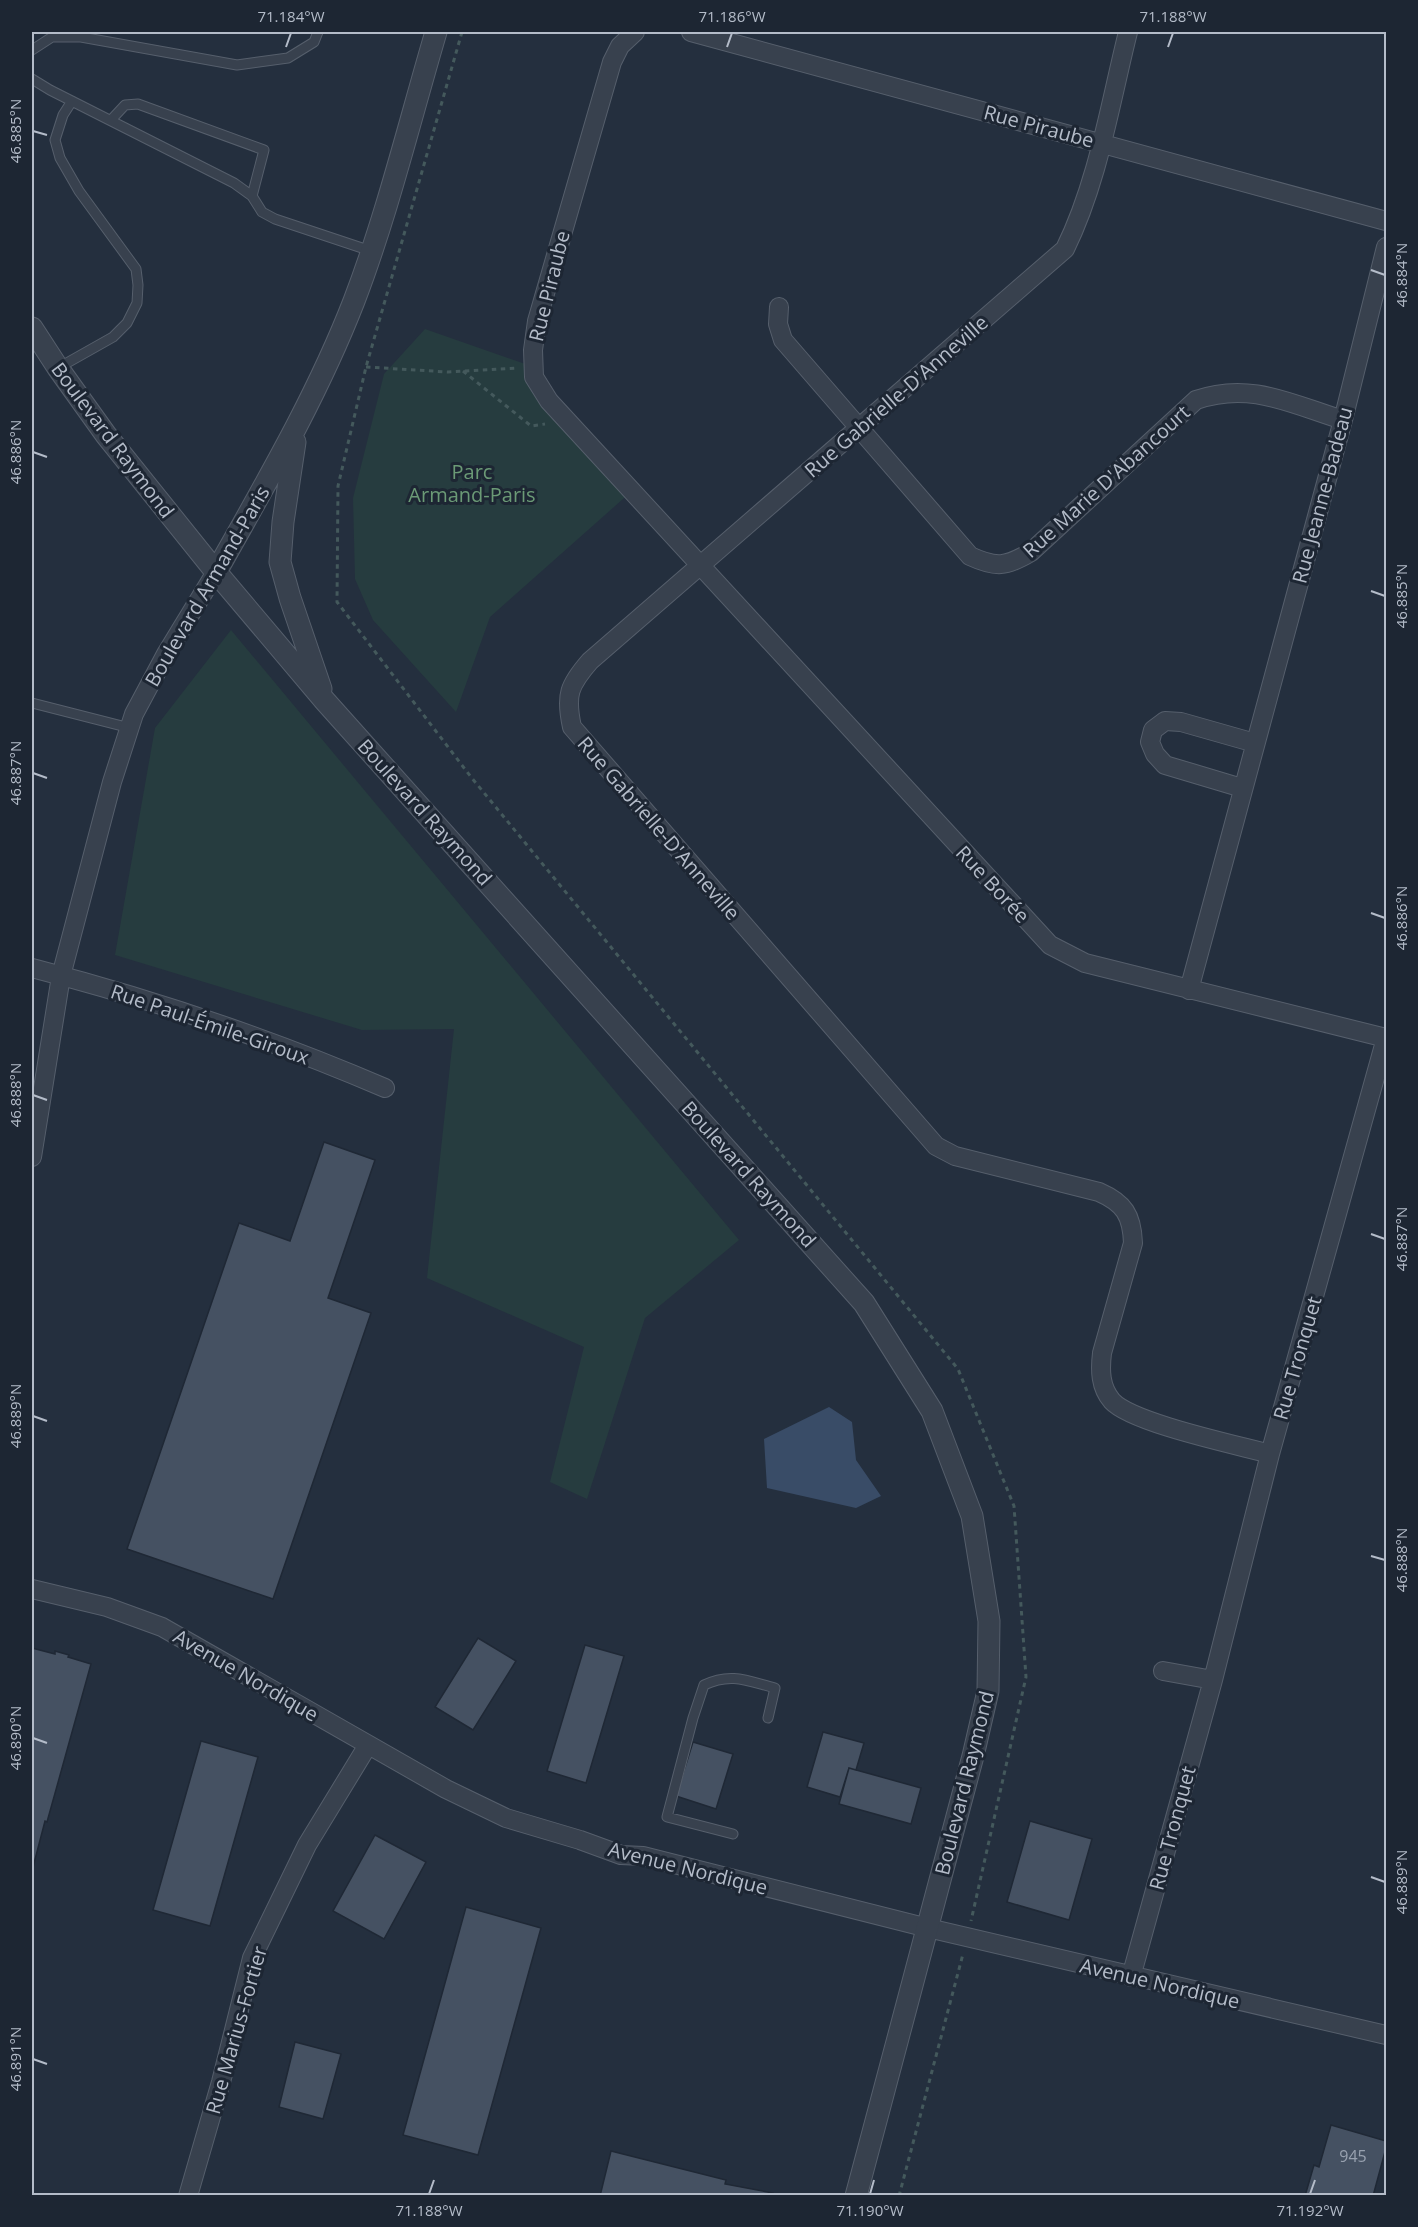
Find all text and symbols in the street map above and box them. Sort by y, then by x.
text: 71.184°W [257,6,325,26]
text: 71.186°W [698,6,766,26]
text: 71.188°W [1139,6,1207,26]
street label: Rue Piraube [981,98,1097,154]
text: 46.885°N [5,99,25,163]
street label: Rue Piraube [522,228,576,344]
text: 46.884°N [1391,243,1411,307]
street label: Rue Gabrielle-D'Anneville [799,309,993,483]
street label: Boulevard Raymond [45,357,181,523]
street label: Rue Marie D'Abancourt [1017,399,1195,563]
street label: Rue Jeanne-Badeau [1285,404,1359,586]
text: 46.886°N [5,420,25,484]
park label: Parc Armand-Paris [408,458,536,508]
street label: Boulevard Armand-Paris [138,481,276,691]
text: 46.885°N [1391,564,1411,628]
street label: Rue Gabrielle-D'Anneville [572,731,746,925]
street label: Boulevard Raymond [352,733,498,891]
text: 46.887°N [5,741,25,805]
street label: Rue Borée [950,839,1036,929]
text: 46.886°N [1391,886,1411,950]
street label: Rue Paul-Émile-Giroux [107,977,313,1071]
text: 46.888°N [5,1063,25,1127]
street label: Boulevard Raymond [676,1095,822,1253]
text: 46.887°N [1391,1207,1411,1271]
street label: Rue Tronquet [1266,1293,1328,1423]
text: 46.889°N [5,1384,25,1448]
text: 46.888°N [1391,1528,1411,1592]
street label: Avenue Nordique [169,1623,323,1727]
street label: Boulevard Raymond [928,1688,1000,1878]
text: 46.890°N [5,1706,25,1770]
street label: Rue Tronquet [1142,1763,1202,1893]
street label: Avenue Nordique [606,1835,770,1901]
text: 46.889°N [1391,1850,1411,1914]
street label: Rue Marius-Fortier [199,1943,273,2117]
street label: Avenue Nordique [1077,1952,1243,2014]
text: 46.891°N [5,2027,25,2091]
house number: 945 [1339,2145,1367,2167]
text: 71.188°W [395,2200,463,2220]
text: 71.190°W [836,2200,904,2220]
text: 71.192°W [1276,2200,1344,2220]

